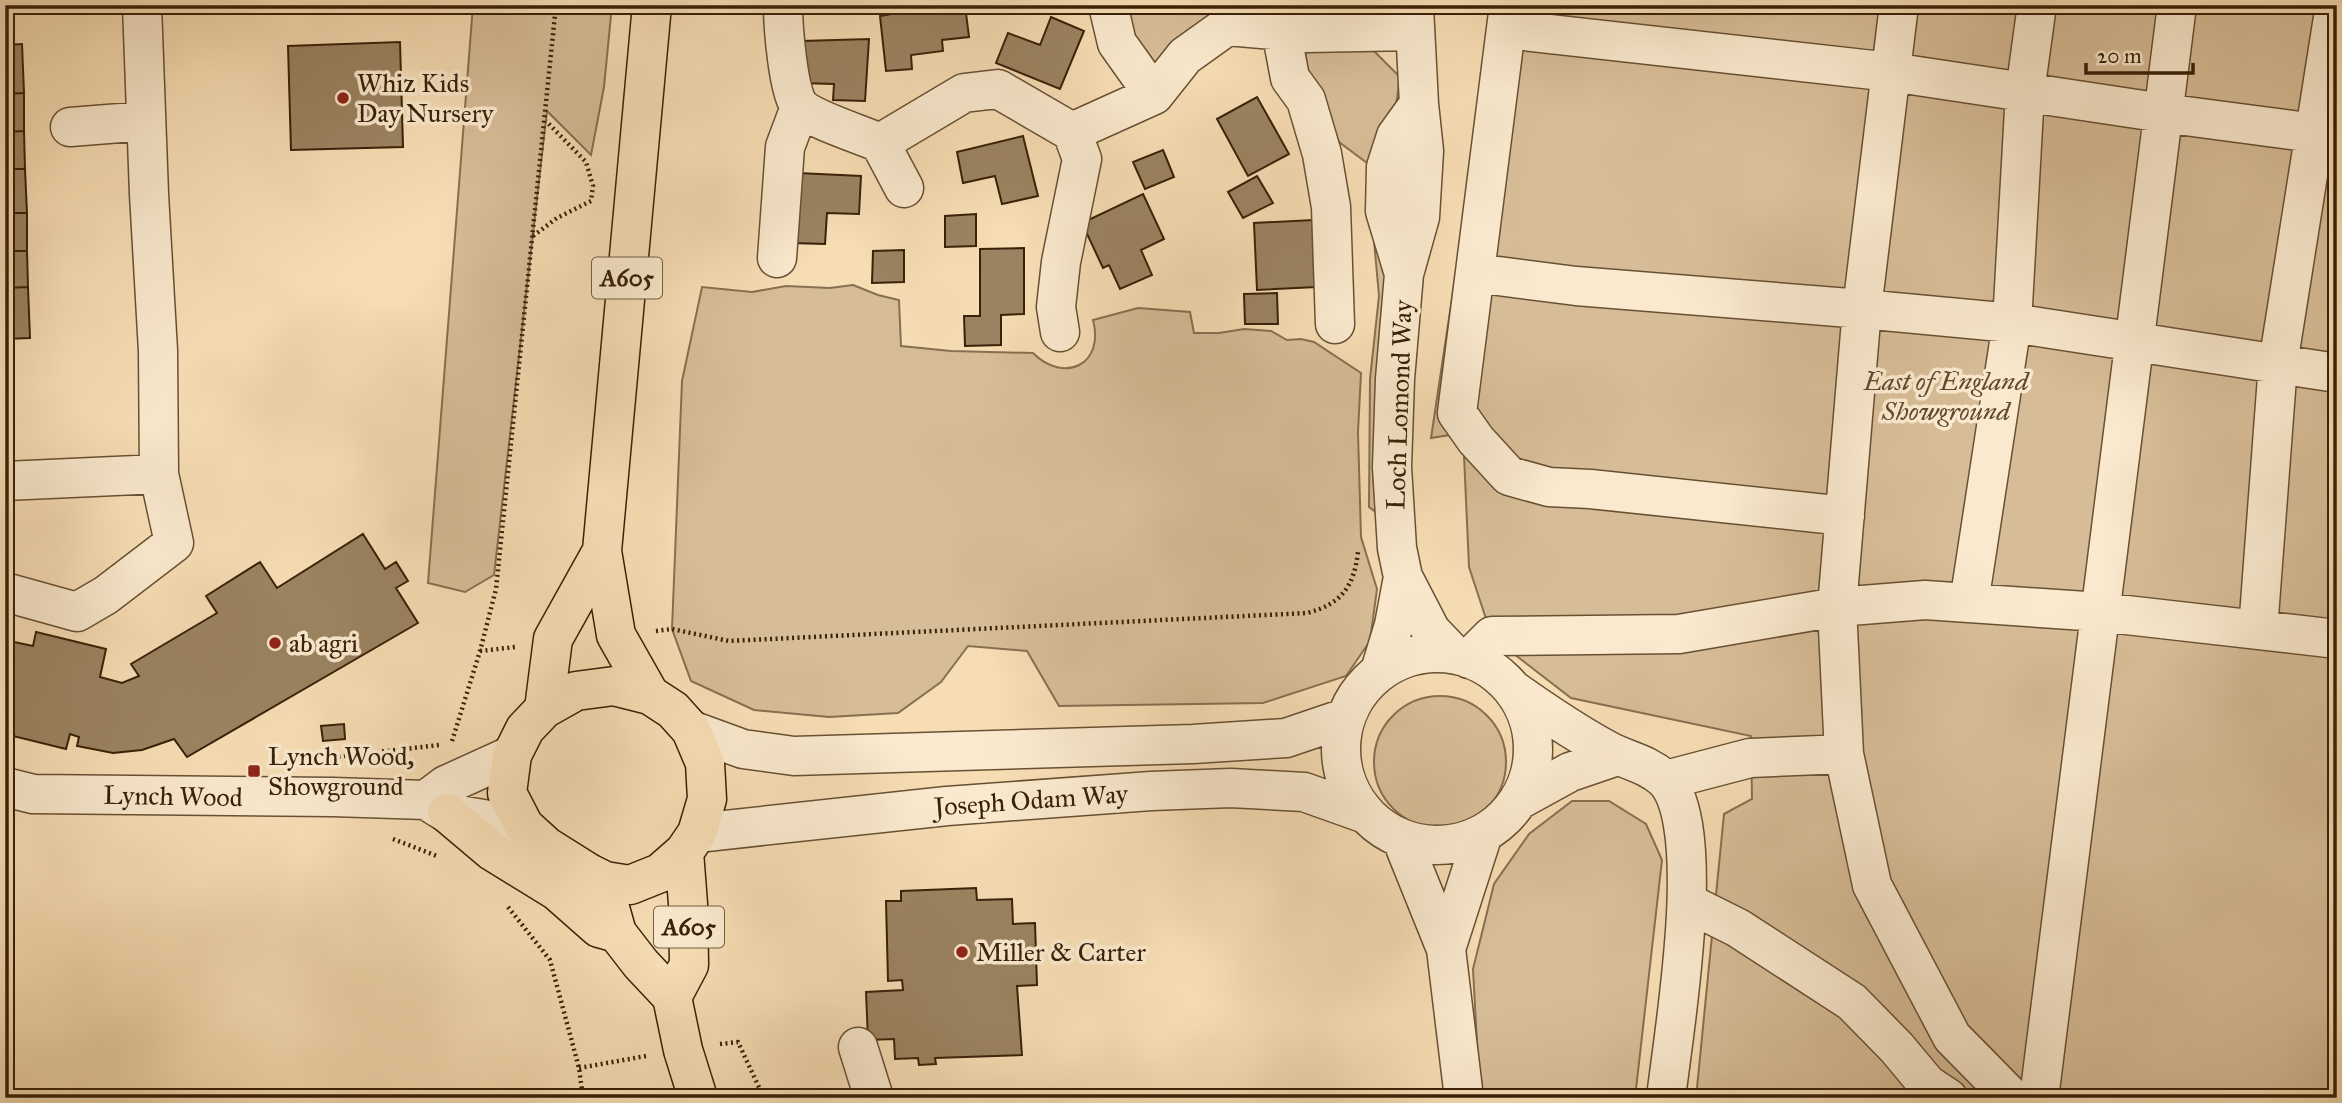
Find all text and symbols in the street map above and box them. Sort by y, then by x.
scale bar [2086,32,2193,76]
text: 20 m [2097,43,2142,69]
place label: Whiz Kids Day Nursery [357,67,494,129]
marker: Whiz Kids Day Nursery [335,90,351,106]
road number: A605 [592,258,662,298]
street label: Loch Lomond Way [1379,299,1419,510]
park label: East of England Showground [1862,365,2030,427]
place label: ab agri [289,627,358,659]
marker: ab agri [267,635,283,651]
place label: Lynch Wood, Showground [268,740,414,802]
marker: Lynch Wood, Showground [246,763,262,779]
street label: Joseph Odam Way [930,777,1130,823]
street label: Lynch Wood [103,779,243,813]
road number: A605 [654,906,724,947]
place label: Miller & Carter [976,936,1146,968]
marker: Miller & Carter [954,944,970,960]

